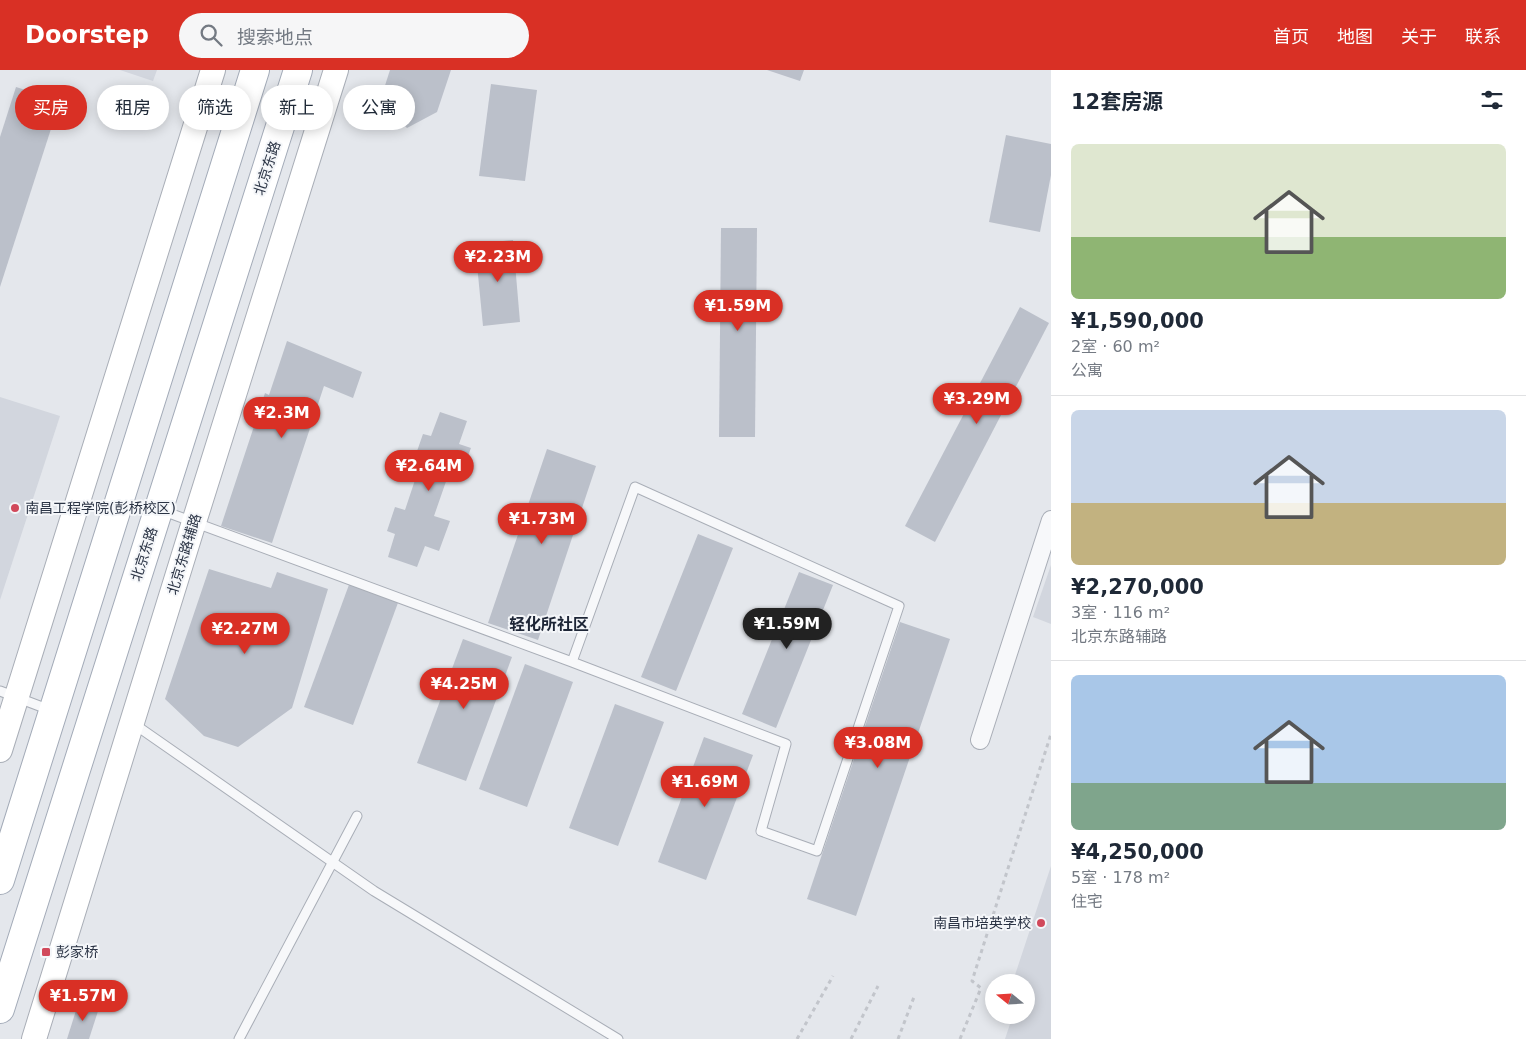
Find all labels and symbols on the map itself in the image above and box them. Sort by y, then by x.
street label: 北京东路 [251,139,283,197]
pin: ¥2.23M [457,240,539,283]
pin: ¥1.59M [697,290,779,332]
pin: ¥3.29M [936,382,1018,425]
pin: ¥2.3M [247,396,317,439]
pin: ¥2.64M [388,450,470,492]
place label: 南昌工程学院(彭桥校区) [25,500,176,516]
marker: 南昌工程学院(彭桥校区) [9,502,21,514]
pin: ¥1.73M [501,502,583,545]
street label: 北京东路辅路 [164,511,204,597]
street label: 北京东路 [128,525,160,583]
pin: ¥1.59M [746,608,828,650]
pin: ¥2.27M [204,612,286,655]
district label: 轻化所社区 [509,615,589,634]
pin: ¥4.25M [423,668,505,710]
pin: ¥3.08M [837,726,919,769]
pin: ¥1.69M [664,766,746,808]
place label: 南昌市培英学校 [933,915,1031,931]
marker: 南昌市培英学校 [1035,917,1047,929]
place label: 彭家桥 [56,944,98,960]
marker: 彭家桥 [40,946,52,958]
north arrow [985,974,1035,1024]
pin: ¥1.57M [42,980,124,1022]

